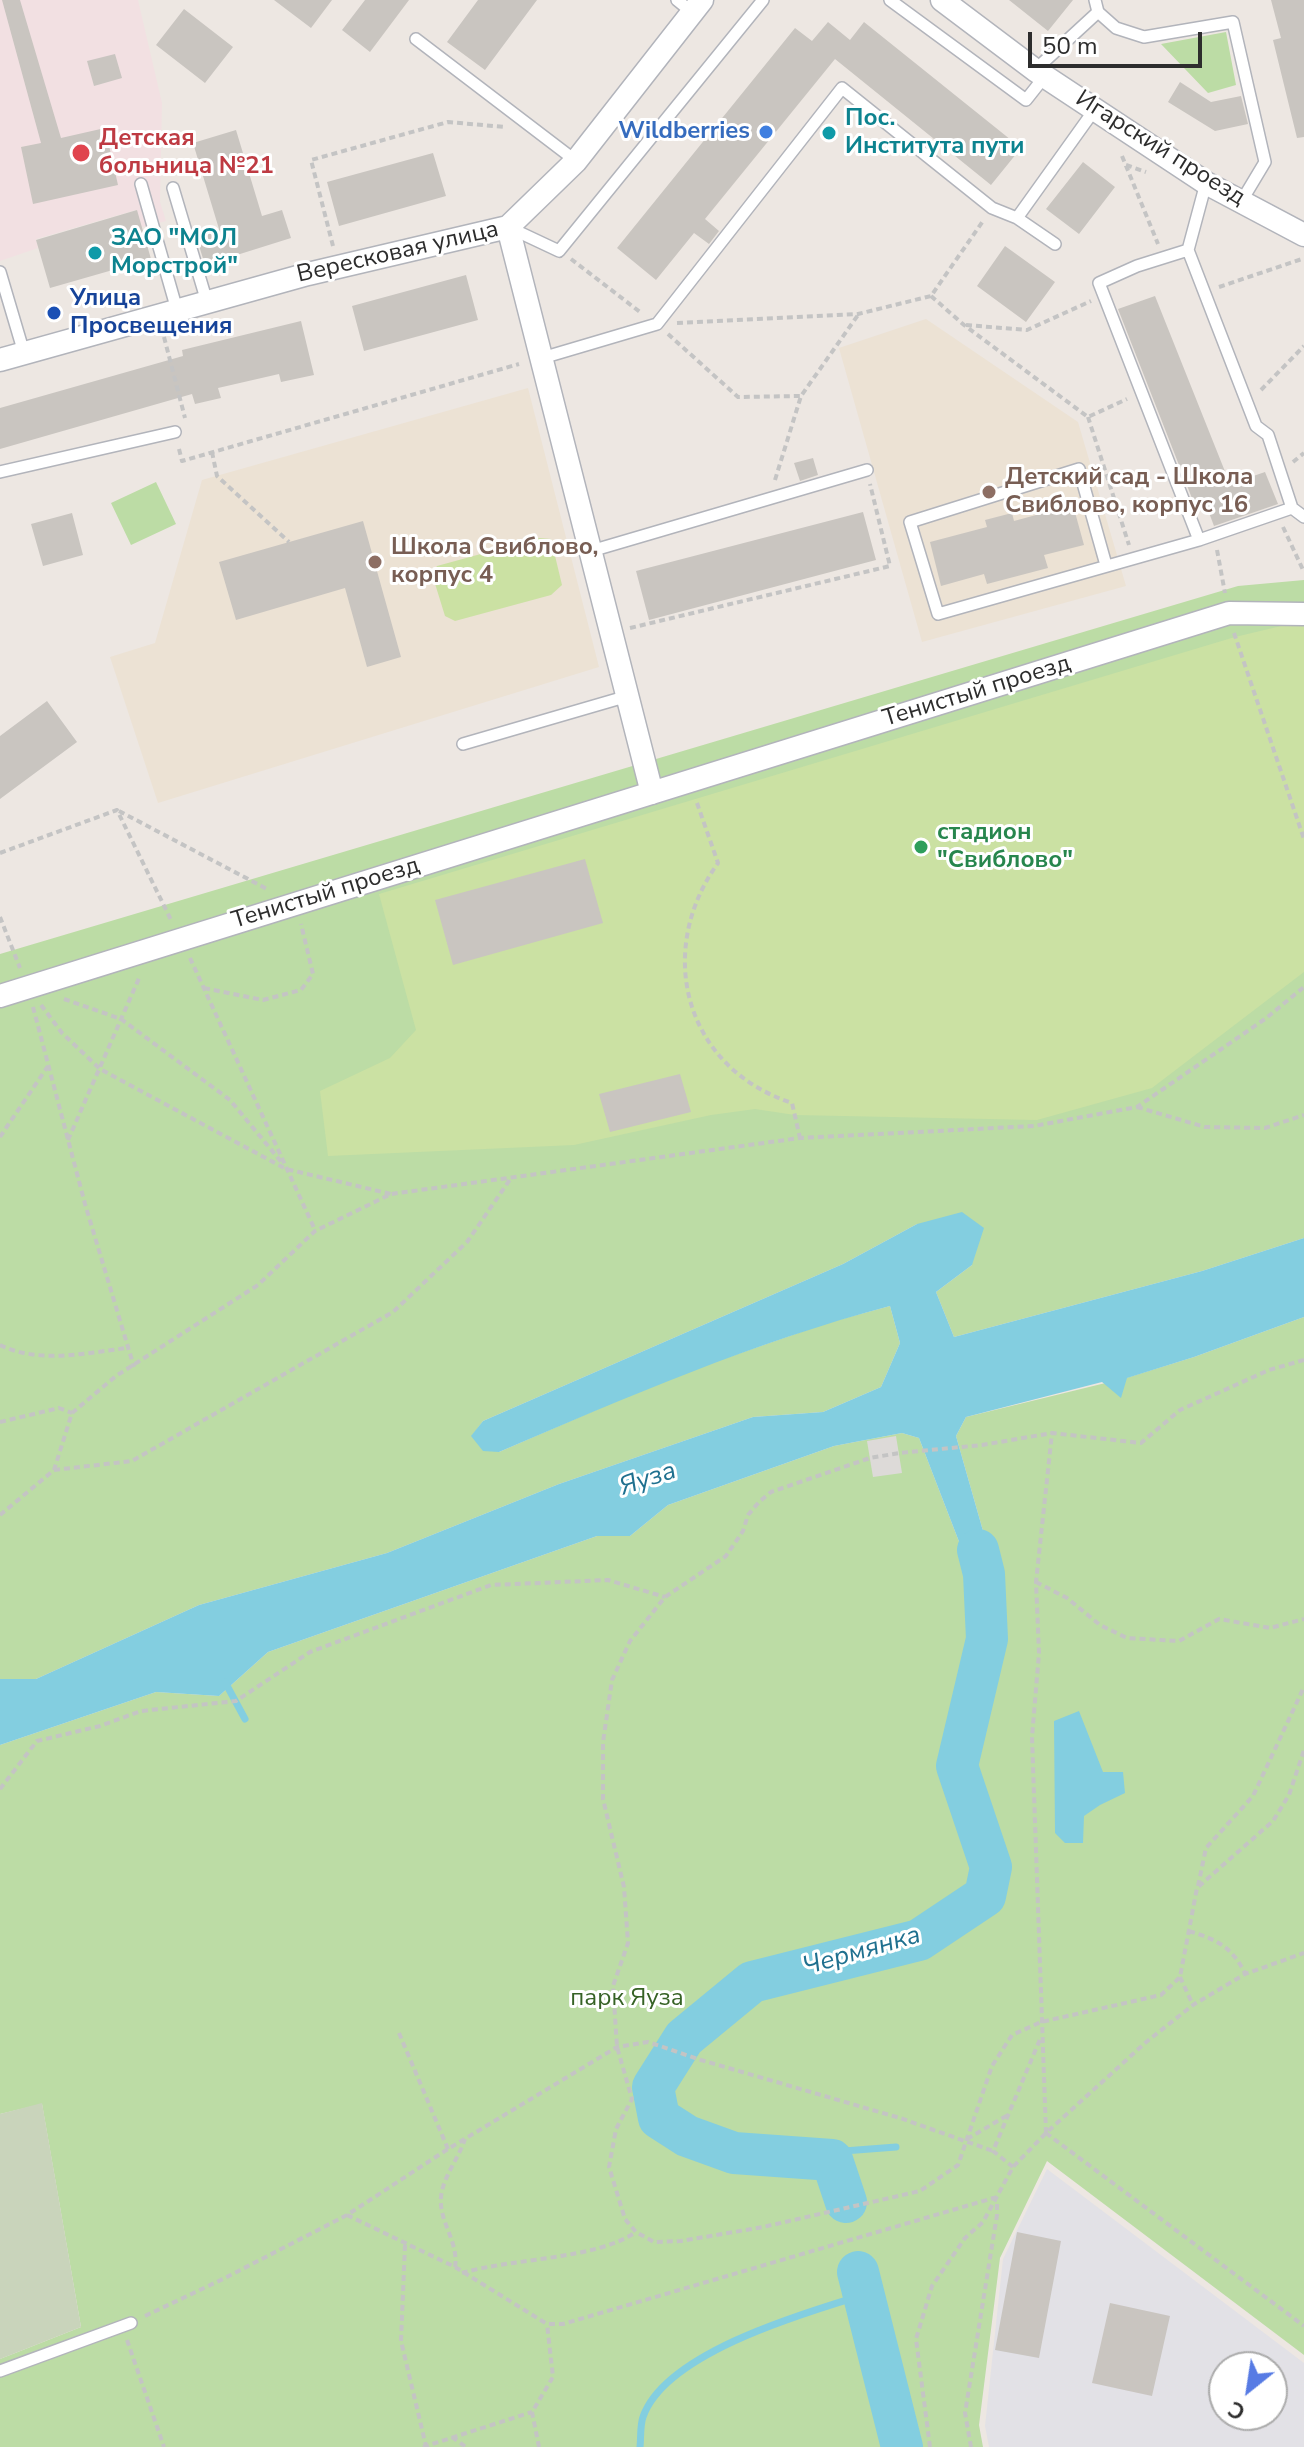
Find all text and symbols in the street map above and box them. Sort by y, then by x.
scale bar [1032,16,1206,66]
text: 50 m [1042,30,1098,62]
street label: Игарский проезд [1070,85,1250,213]
place label: Пос. Института пути [845,105,1025,161]
place label: Wildberries [618,118,750,146]
marker: Wildberries [757,123,775,141]
marker: Пос. Института пути [820,124,838,142]
place label: Детская больница №21 [99,125,274,181]
marker: Детская больница №21 [70,142,92,164]
street label: Вересковая улица [294,216,502,290]
place label: ЗАО "МОЛ Морстрой" [111,225,238,281]
marker: ЗАО "МОЛ Морстрой" [86,244,104,262]
place label: Улица Просвещения [70,285,233,341]
marker: Улица Просвещения [45,304,63,322]
place label: Детский сад - Школа Свиблово, корпус 16 [1005,464,1253,520]
marker: Детский сад - Школа Свиблово, корпус 16 [980,483,998,501]
place label: Школа Свиблово, корпус 4 [391,534,599,590]
marker: Школа Свиблово, корпус 4 [366,553,384,571]
street label: Тенистый проезд [880,650,1074,734]
place label: стадион "Свиблово" [937,819,1073,875]
marker: стадион "Свиблово" [912,838,930,856]
street label: Тенистый проезд [229,852,423,936]
water label: Яуза [616,1456,680,1504]
water label: Чермянка [799,1920,925,1984]
park label: парк Яуза [570,1985,684,2013]
north arrow [1208,2351,1288,2431]
text: С [1223,2393,1251,2427]

